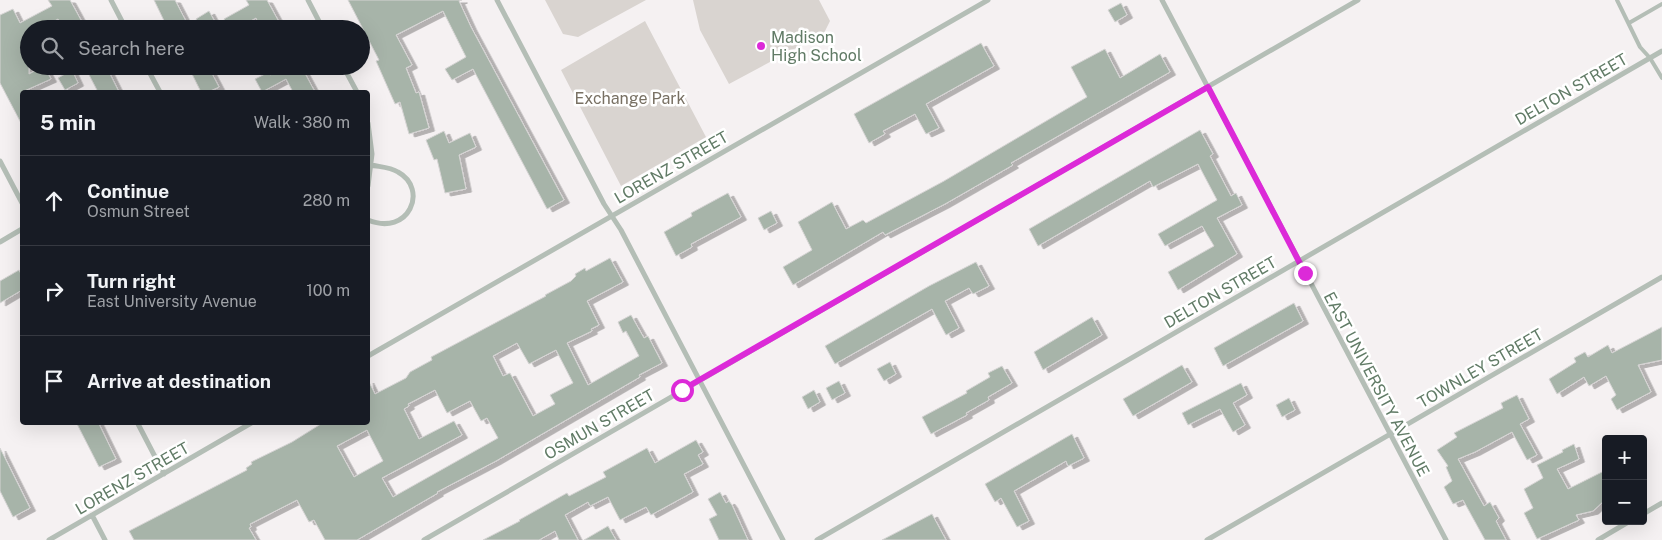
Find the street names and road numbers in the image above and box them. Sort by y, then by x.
street label: DELTON STREET [1512,49,1631,129]
street label: LORENZ STREET [611,127,732,208]
street label: DELTON STREET [1161,252,1280,332]
street label: EAST UNIVERSITY AVENUE [1320,289,1433,480]
street label: TOWNLEY STREET [1414,325,1547,412]
street label: OSMUN STREET [541,385,658,464]
street label: LORENZ STREET [72,438,193,519]

